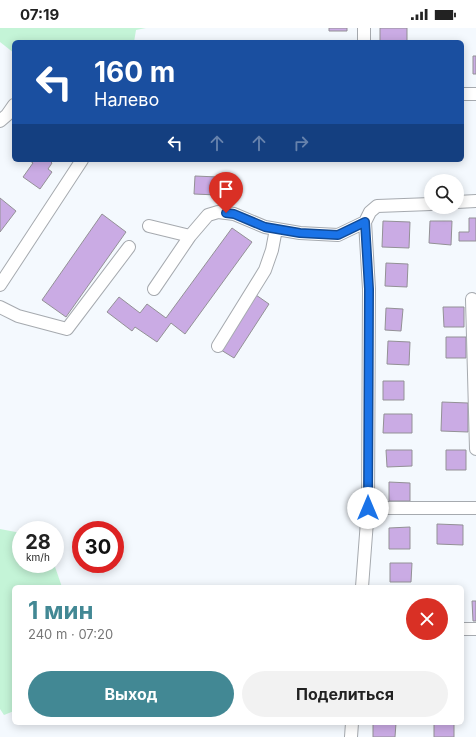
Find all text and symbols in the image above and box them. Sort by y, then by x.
text: 07:19 [20,5,59,24]
text: 160 m [94,55,175,89]
icon: left [28,56,80,108]
text: Налево [94,89,159,110]
icon: left [164,132,186,154]
icon: ahead [206,132,228,154]
icon: ahead [248,132,270,154]
icon: right [290,132,312,154]
pin [209,172,243,213]
map controls [424,174,464,214]
button: search [424,174,464,214]
icon: arrive [215,178,237,200]
position arrow [347,487,389,529]
speed limit sign: 30 [72,521,124,573]
text: 28 [25,530,51,554]
text: km/h [26,551,50,563]
text: 1 мин [28,596,93,625]
button: close [406,598,448,640]
text: 240 m · 07:20 [28,626,113,642]
button: Выход [28,671,234,717]
button: Поделиться [242,671,448,717]

